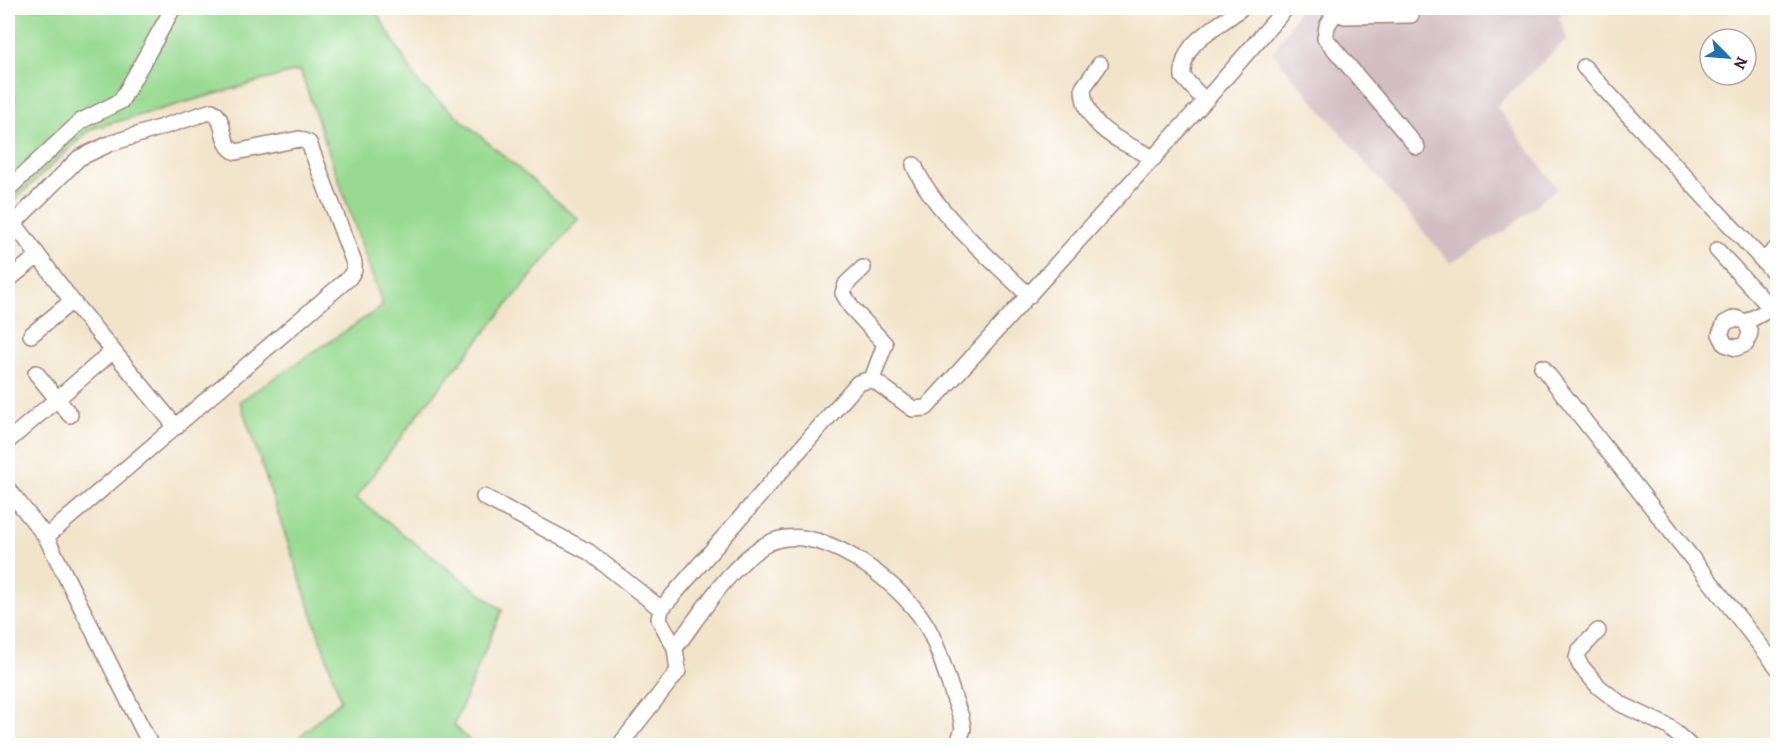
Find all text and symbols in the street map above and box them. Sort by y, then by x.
north arrow [1698,27,1758,87]
text: N [1728,53,1753,73]

